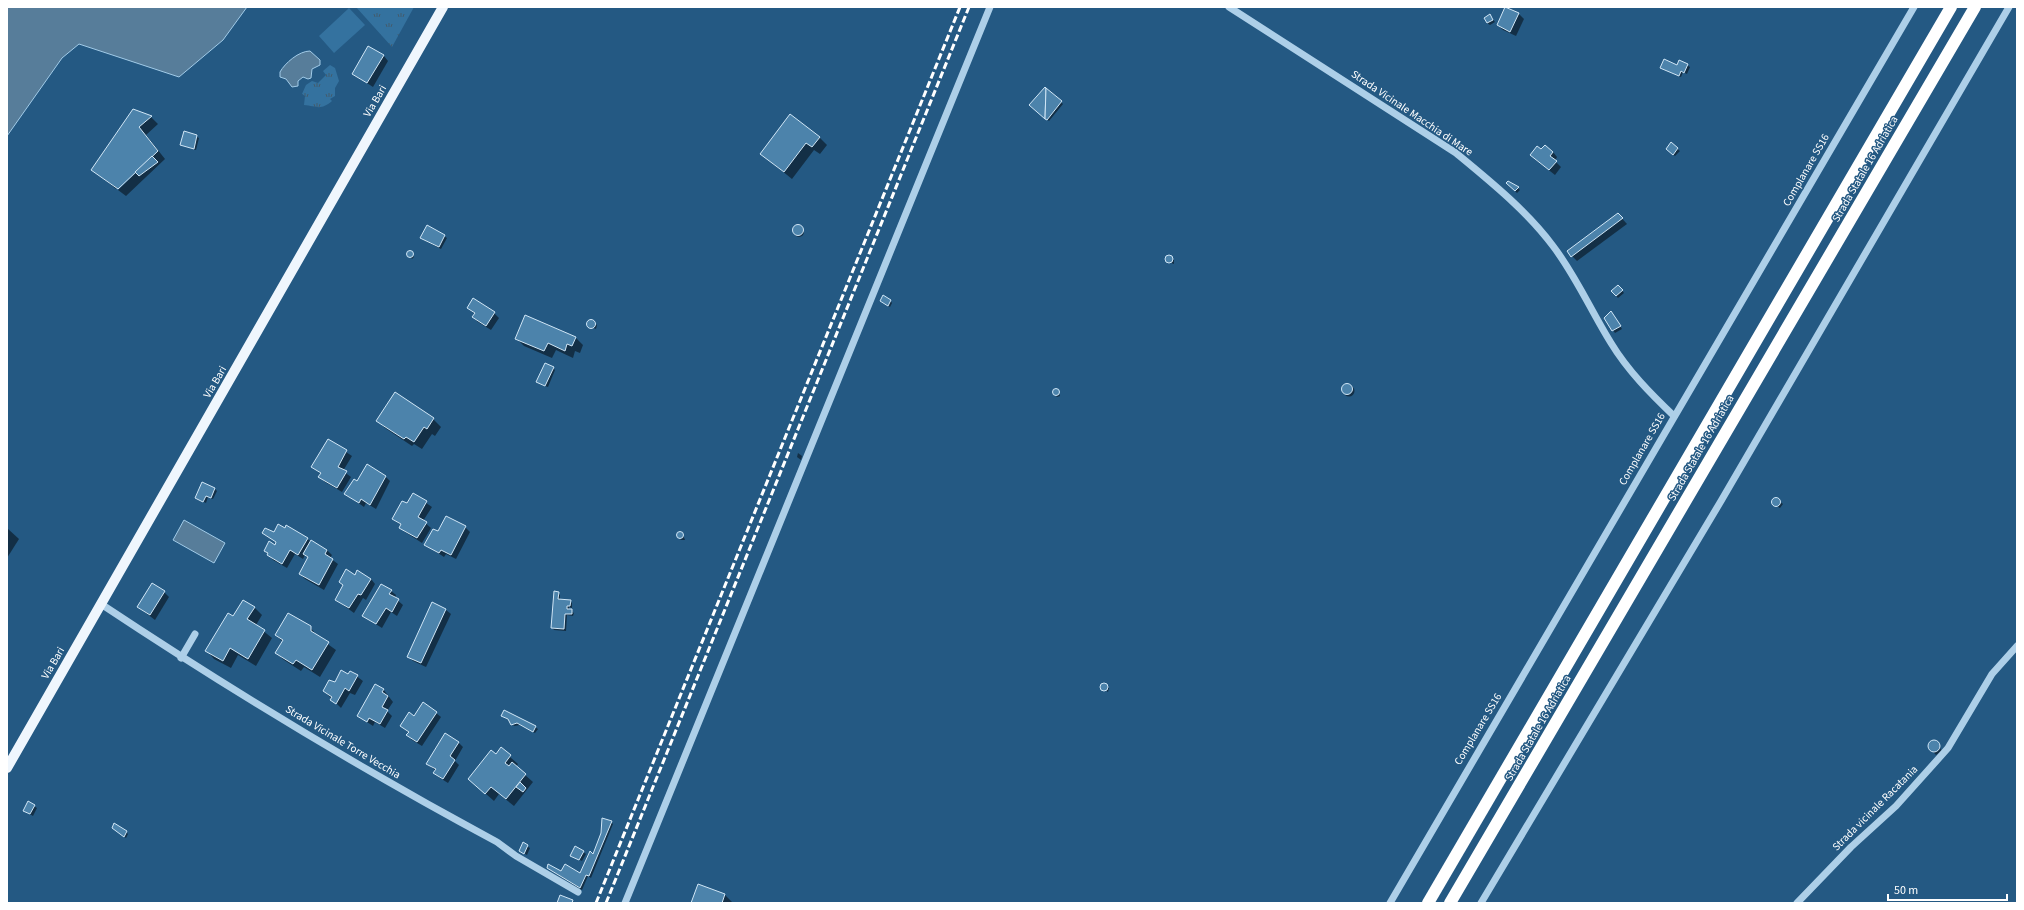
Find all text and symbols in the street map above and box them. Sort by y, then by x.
street label: Strada Vicinale Macchia di Mare [1348,67,1476,160]
street label: Via Bari [360,82,390,120]
street label: Strada Statale 16 Adriatica [1828,113,1902,225]
street label: Complanare SS16 [1779,131,1833,209]
street label: Via Bari [200,363,230,401]
street label: Strada Statale 16 Adriatica [1664,392,1738,504]
street label: Complanare SS16 [1615,410,1669,488]
street label: Via Bari [38,644,68,682]
street label: Strada Statale 16 Adriatica [1501,672,1575,784]
street label: Complanare SS16 [1451,690,1506,768]
street label: Strada Vicinale Torre Vecchia [283,702,403,782]
street label: Strada vicinale Racatania [1829,762,1921,854]
scale bar [1888,876,2007,902]
text: 50 m [1894,882,1918,899]

